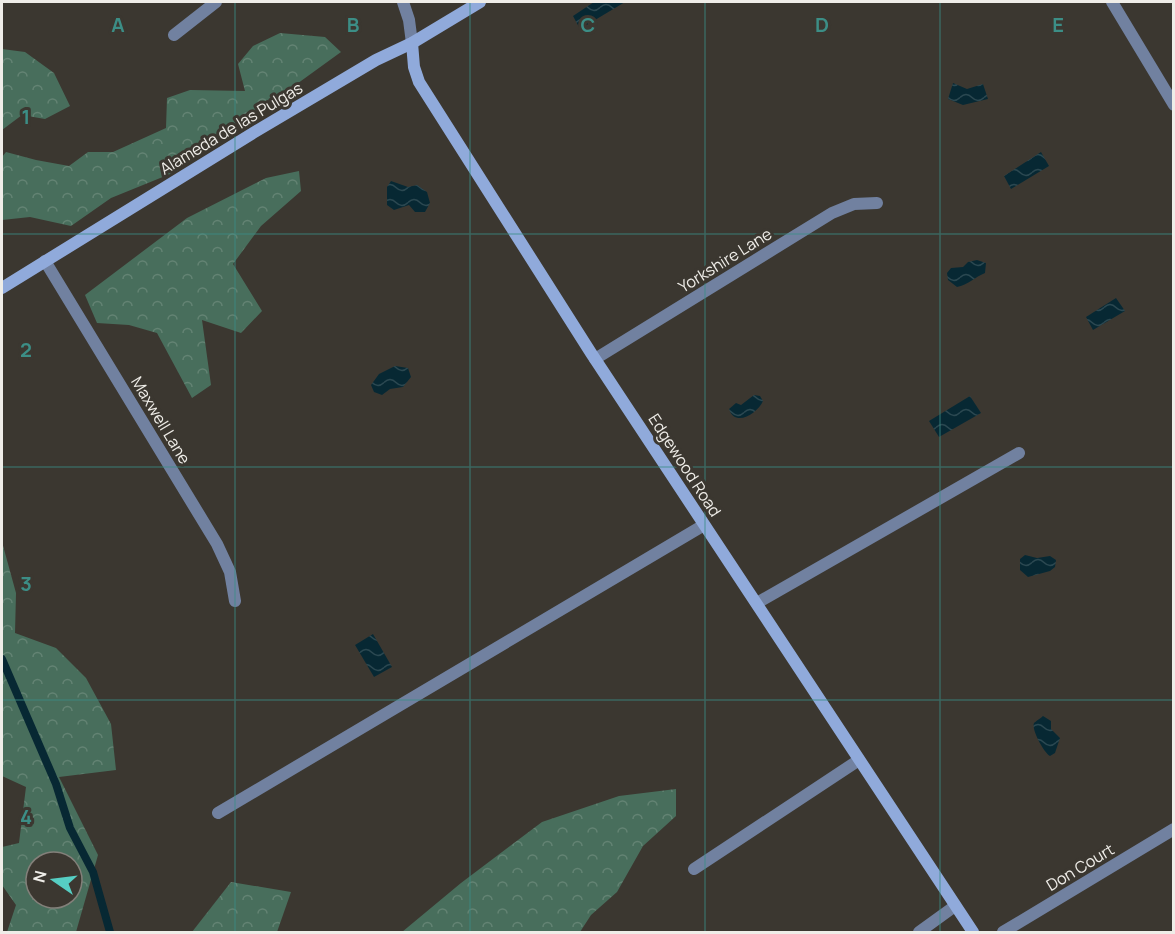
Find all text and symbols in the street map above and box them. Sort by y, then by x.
text: A [111,11,125,38]
text: B [347,11,360,38]
text: C [581,11,595,38]
text: D [815,11,829,38]
text: E [1052,11,1064,38]
street label: Alameda de las Pulgas [155,77,307,179]
text: 1 [22,103,30,130]
street label: Yorkshire Lane [674,223,776,297]
text: 2 [20,336,32,363]
street label: Maxwell Lane [126,372,196,468]
street label: Edgewood Road [643,409,727,521]
text: 3 [20,570,32,597]
text: 4 [20,803,32,830]
street label: Don Court [1042,838,1118,896]
north arrow [24,850,84,910]
text: N [27,868,52,885]

